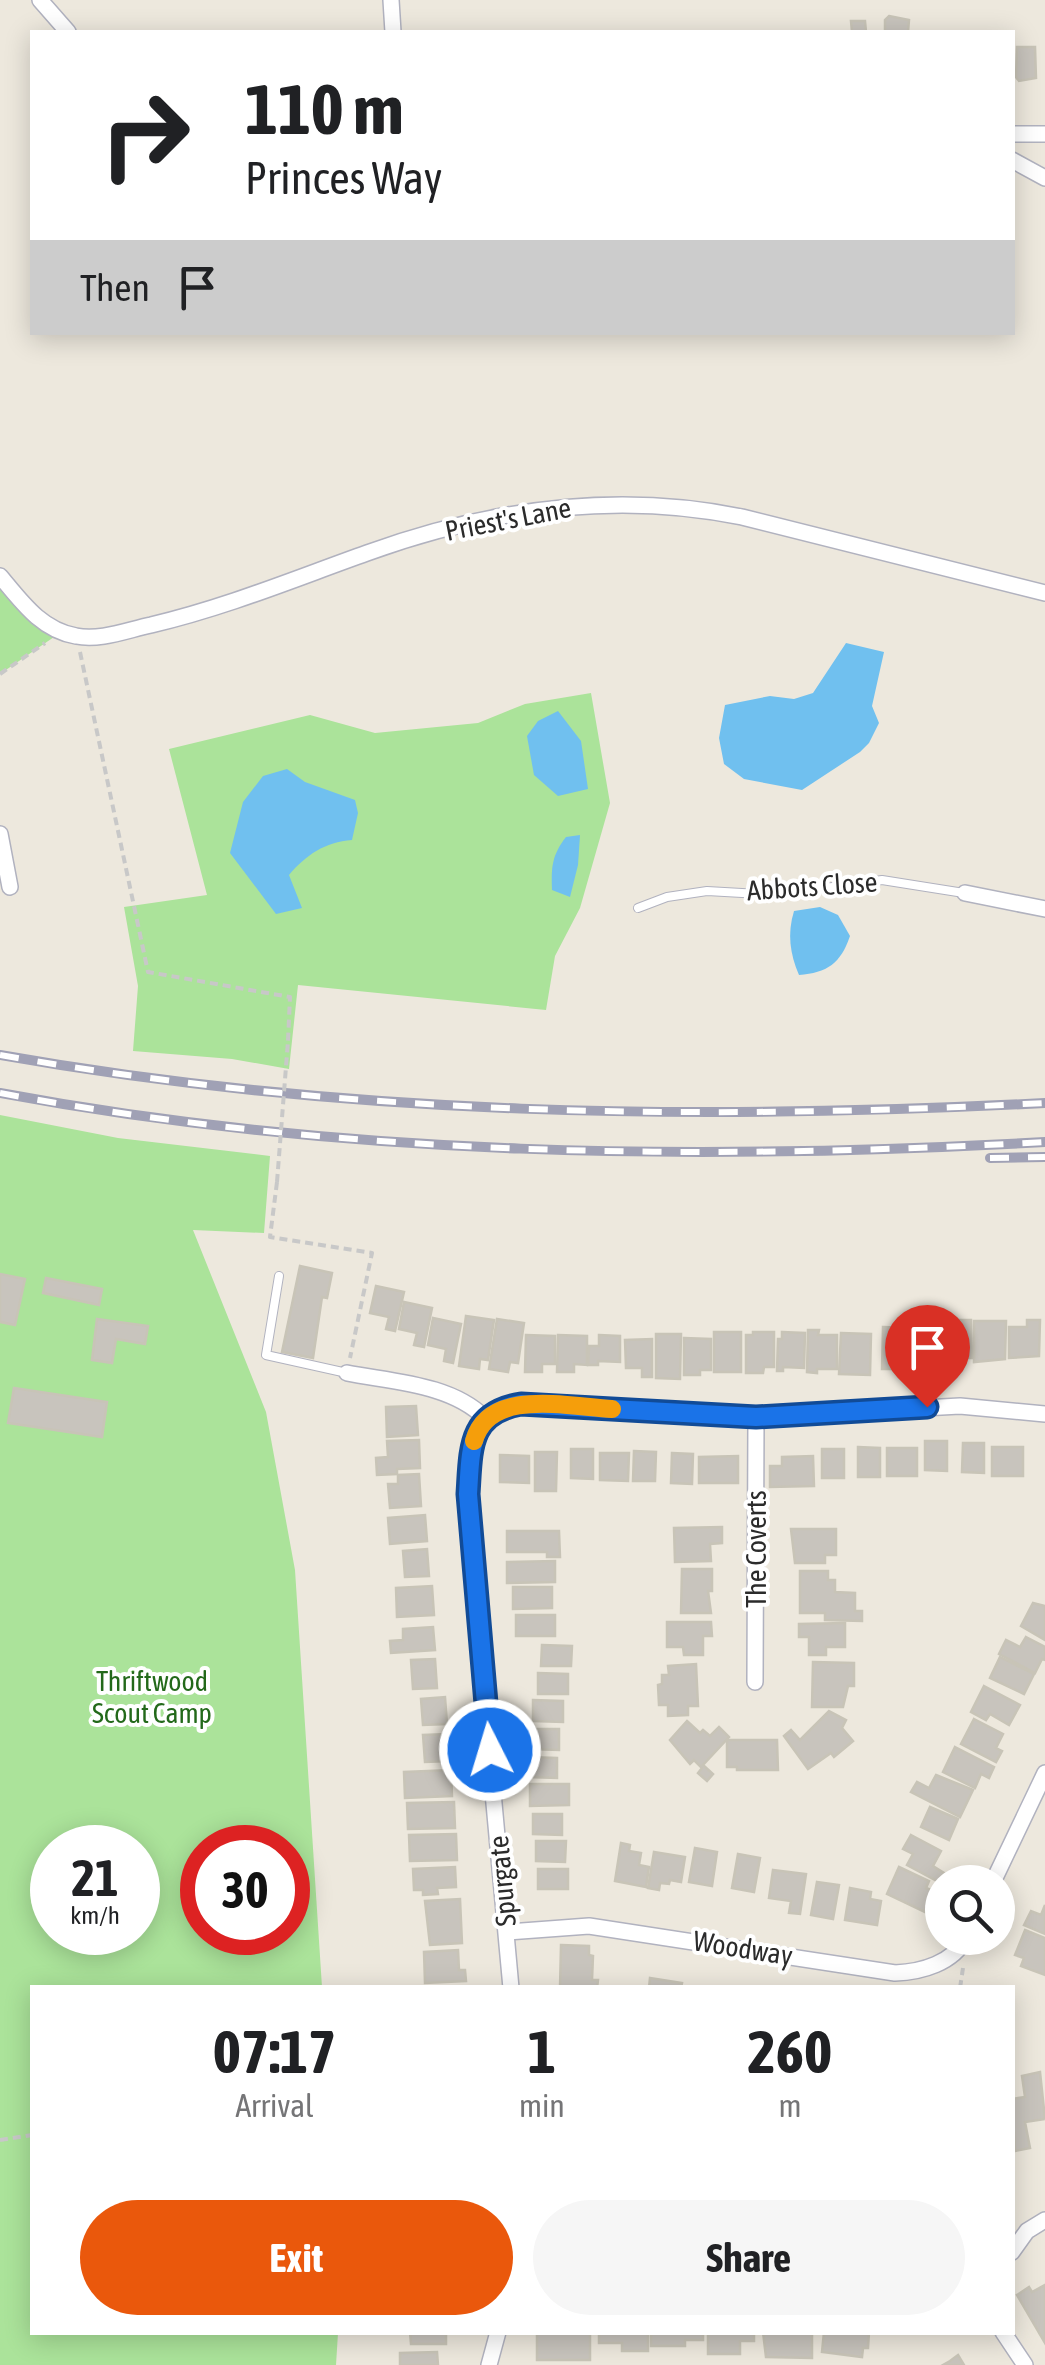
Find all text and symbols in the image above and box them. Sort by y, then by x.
text: 110 m [245,69,404,149]
icon: right [80,70,210,200]
text: Princes Way [245,152,442,204]
icon: arrive [170,260,225,315]
text: Then [80,266,150,309]
street label: Priest's Lane [442,491,574,547]
street label: Abbots Close [746,865,878,907]
pin [885,1305,970,1408]
icon: arrive [900,1320,955,1375]
street label: The Coverts [740,1490,772,1608]
park label: Thriftwood Scout Camp [92,1665,212,1729]
position arrow [438,1698,542,1802]
speed limit sign: 30 [180,1825,310,1955]
street label: Spurgate [482,1834,522,1928]
text: 21 [71,1849,118,1907]
map controls [925,1865,1015,1955]
button: search [925,1865,1015,1955]
text: km/h [70,1901,120,1929]
street label: Woodway [691,1924,795,1972]
text: 07:17 [213,2017,336,2086]
text: 1 [528,2017,556,2086]
text: 260 [748,2017,832,2086]
text: Arrival [235,2087,314,2124]
text: min [519,2087,565,2124]
text: m [778,2087,801,2124]
button: Exit [80,2200,513,2315]
button: Share [533,2200,965,2315]

